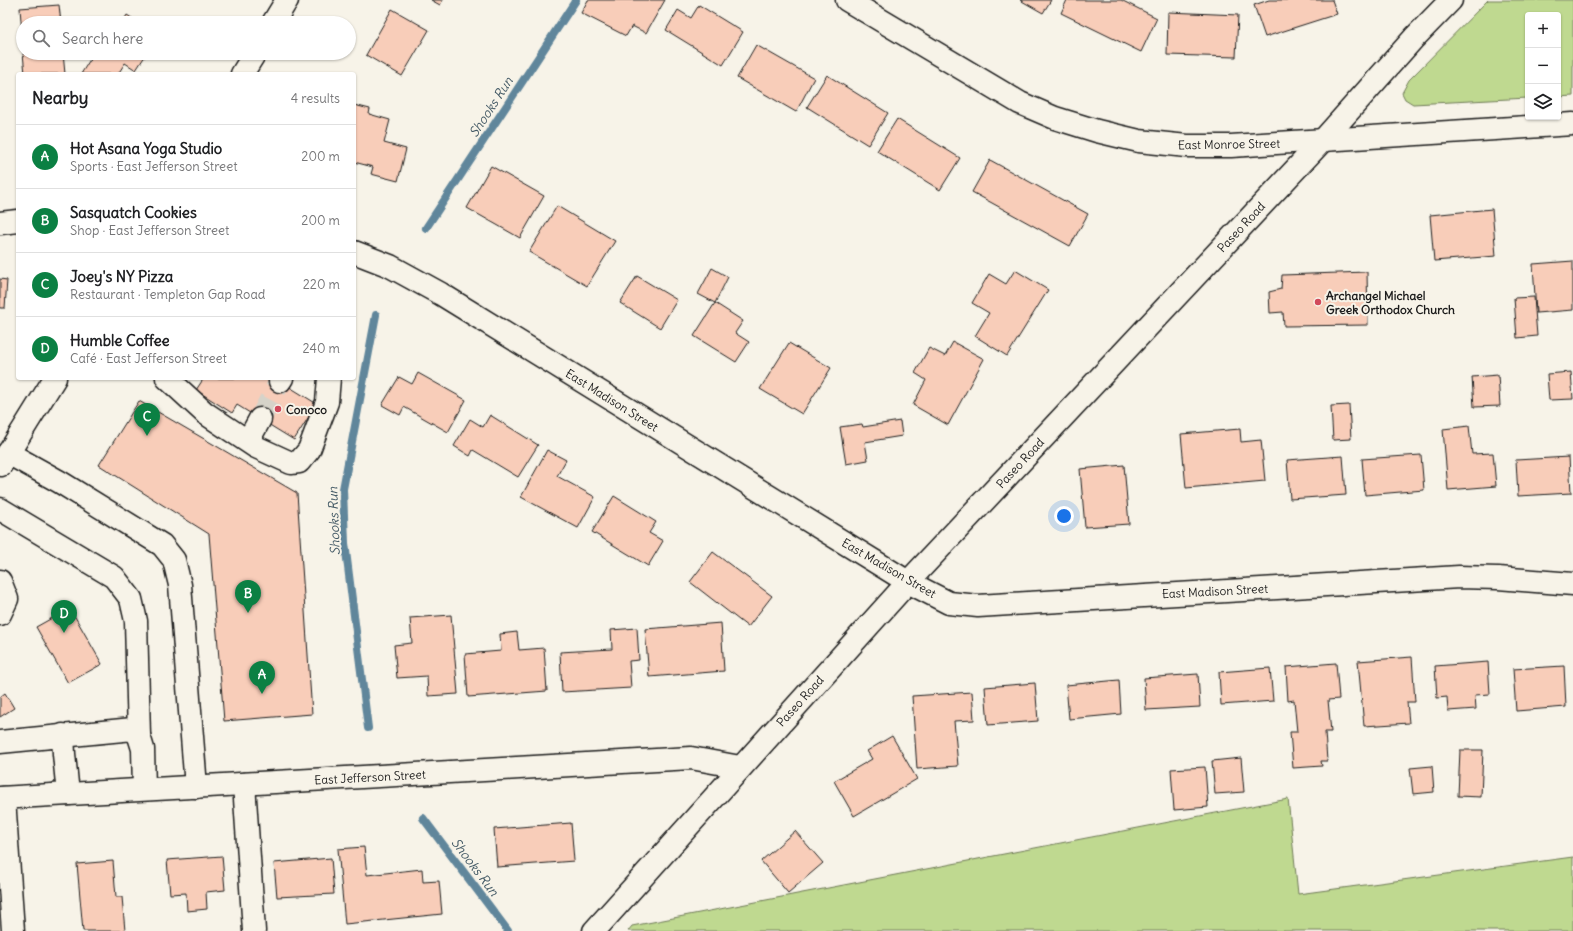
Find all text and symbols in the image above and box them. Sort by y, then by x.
map controls [1525,12,1561,120]
button: + [1525,12,1561,48]
search box [16,16,356,60]
icon: search [30,27,52,49]
text: Search here [62,29,143,48]
button: − [1525,48,1561,84]
water label: Shooks Run [465,73,517,140]
button: layers [1525,84,1561,120]
text: Nearby [32,87,88,109]
text: 4 results [291,90,340,107]
street label: East Monroe Street [1178,136,1280,152]
text: Hot Asana Yoga Studio [70,139,222,158]
text: A [41,148,49,165]
text: 200 m [301,148,340,165]
text: Sports · East Jefferson Street [70,158,238,175]
street label: Paseo Road [1214,199,1268,255]
text: Sasquatch Cookies [70,203,197,222]
text: B [41,212,49,229]
text: 200 m [301,212,340,229]
text: Shop · East Jefferson Street [70,222,229,239]
text: Joey's NY Pizza [70,267,173,286]
text: C [41,276,49,293]
text: 220 m [303,276,340,293]
text: Restaurant · Templeton Gap Road [70,286,265,303]
place label: Archangel Michael Greek Orthodox Church [1326,288,1455,317]
marker: Archangel Michael Greek Orthodox Church [1313,297,1323,307]
text: Humble Coffee [70,331,170,350]
text: D [40,340,50,357]
text: 240 m [303,340,340,357]
text: Café · East Jefferson Street [70,350,227,367]
street label: East Madison Street [563,365,661,435]
place label: Conoco [286,402,327,417]
pin: C [134,403,160,436]
marker: Conoco [273,404,283,414]
street label: Paseo Road [993,435,1047,491]
water label: Shooks Run [324,486,344,555]
your location [1054,506,1074,526]
street label: East Madison Street [839,535,939,601]
pin: B [235,580,261,613]
street label: East Madison Street [1162,581,1268,601]
pin: D [51,600,77,633]
pin: A [249,661,275,694]
street label: Paseo Road [773,672,827,730]
street label: East Jefferson Street [314,767,426,787]
water label: Shooks Run [448,835,503,900]

